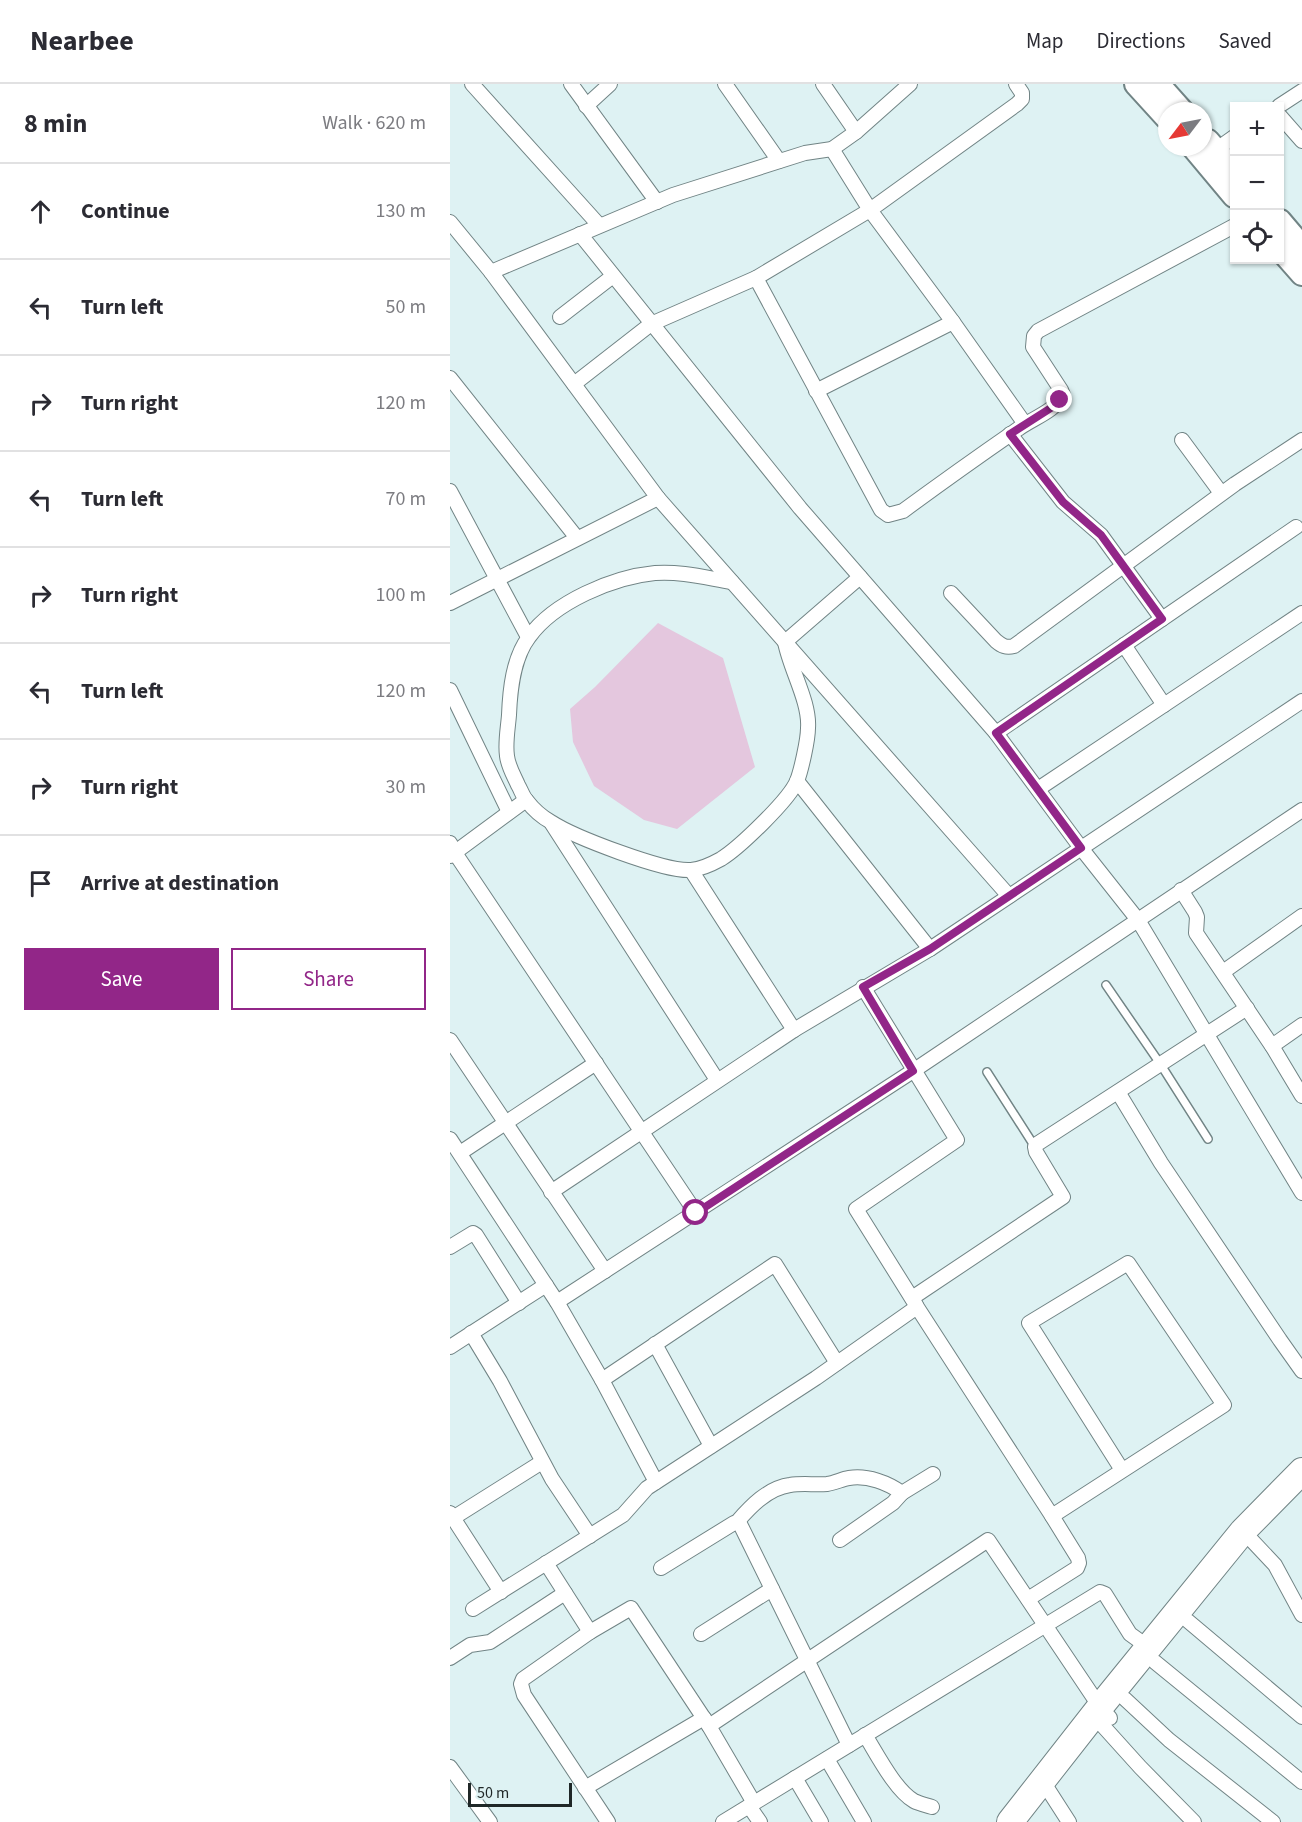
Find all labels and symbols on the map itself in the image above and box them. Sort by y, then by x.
north arrow [1158,102,1212,156]
route end [1046,386,1072,412]
route start [682,1199,708,1225]
scale bar [468,1780,572,1808]

